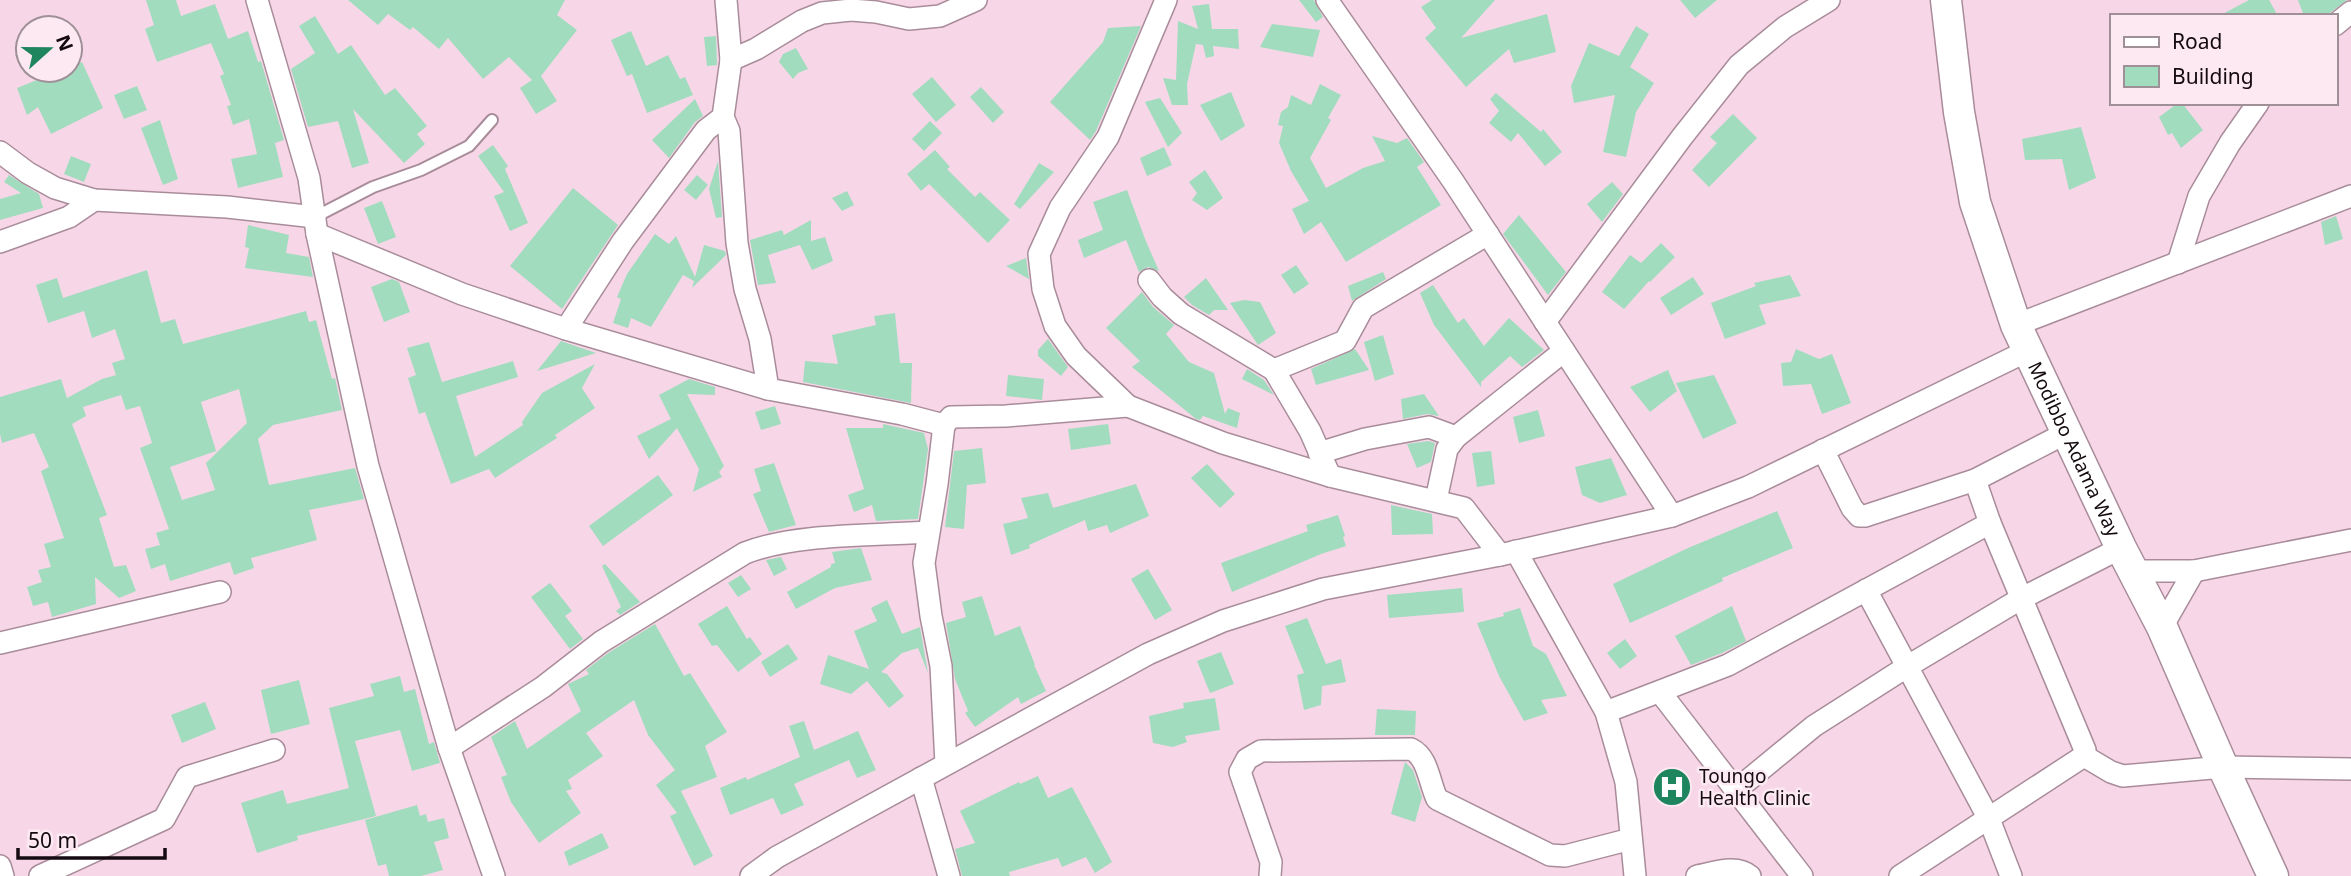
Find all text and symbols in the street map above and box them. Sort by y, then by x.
north arrow [14,14,84,84]
legend [2110,14,2337,105]
text: Road [2172,27,2222,55]
text: N [50,31,80,55]
text: Building [2172,62,2254,90]
street label: Modibbo Adama Way [2022,357,2127,541]
place label: Toungo Health Clinic [1699,763,1810,811]
hospital icon: Toungo Health Clinic [1651,766,1693,808]
scale bar [18,816,164,860]
text: 50 m [28,826,77,854]

